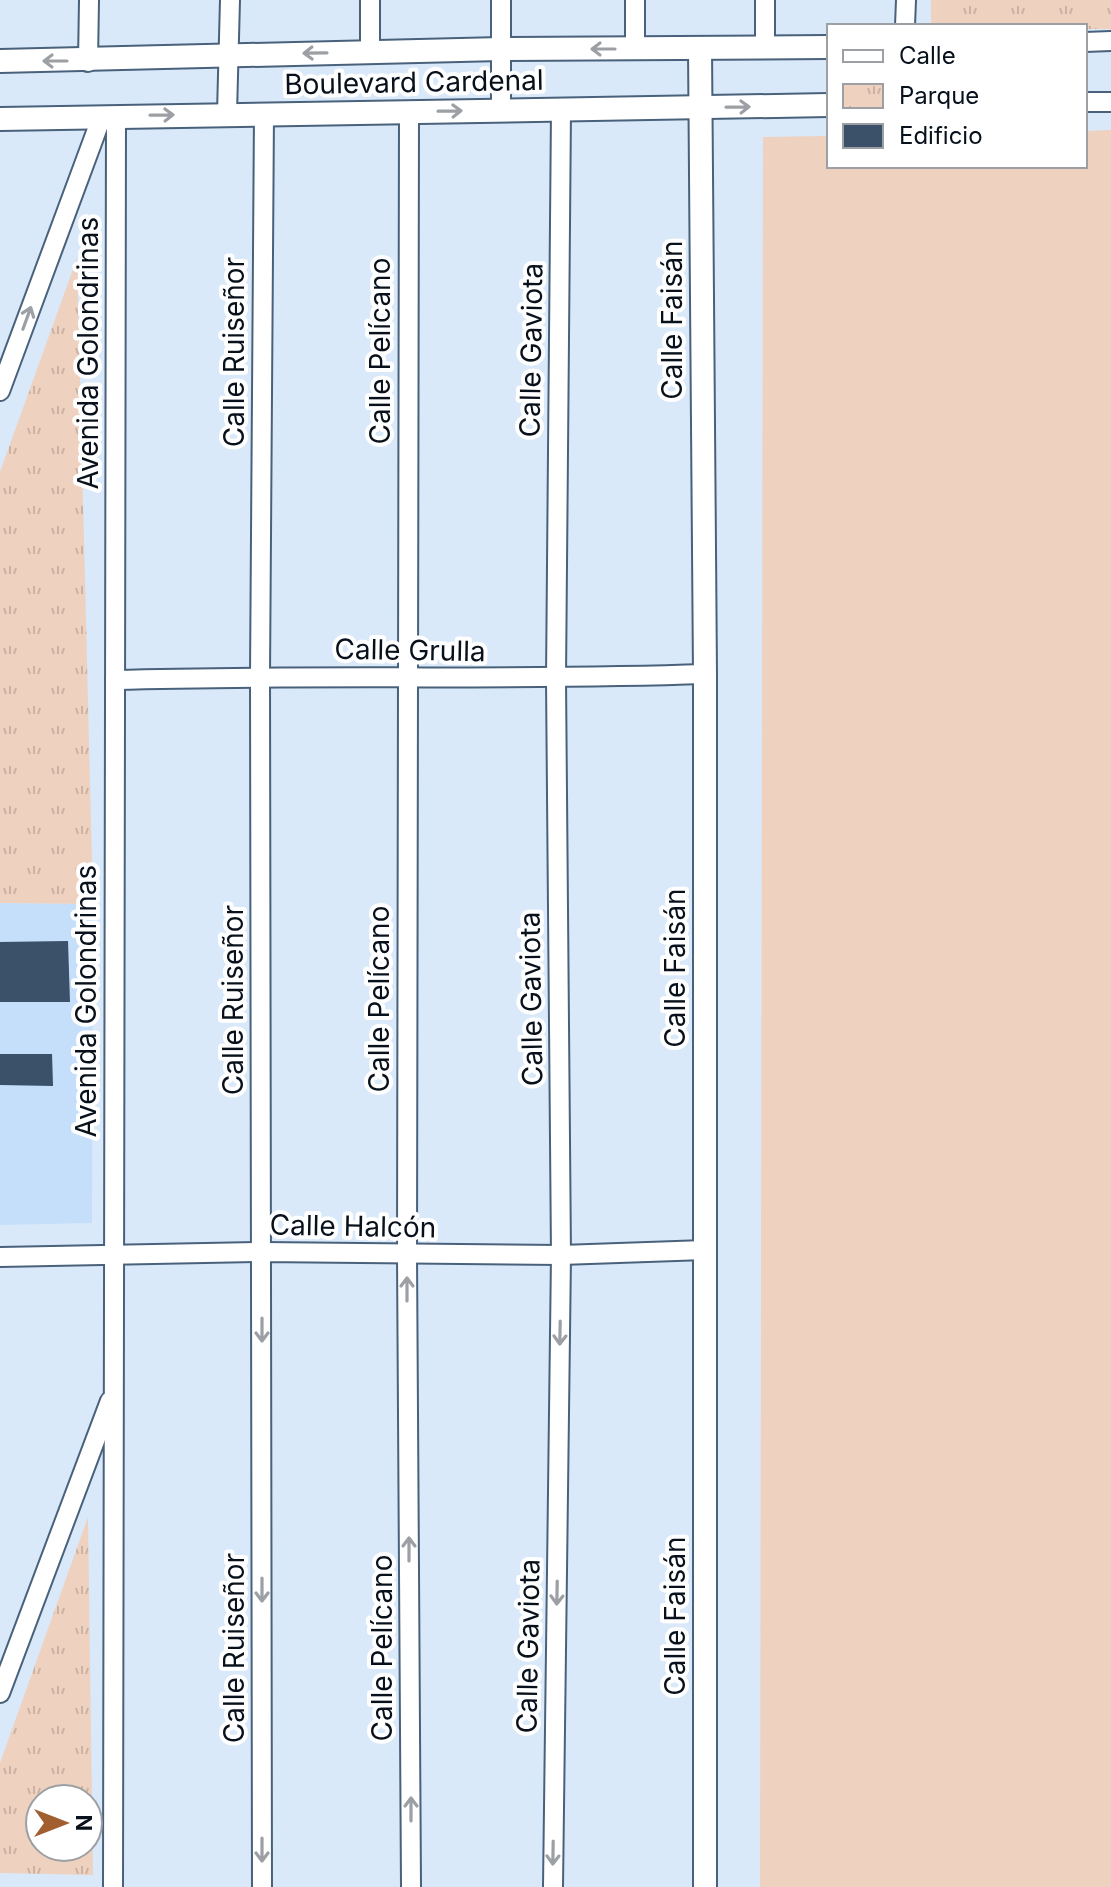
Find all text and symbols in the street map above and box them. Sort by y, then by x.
legend [827,24,1087,168]
one-way arrow [590,41,617,57]
text: Calle [899,41,956,70]
one-way arrow [302,45,329,60]
one-way arrow [42,53,69,69]
street label: Boulevard Cardenal [284,63,544,101]
text: Parque [899,81,979,110]
one-way arrow [724,100,751,115]
one-way arrow [436,104,463,119]
one-way arrow [148,107,175,122]
text: Edificio [899,121,983,150]
street label: Avenida Golondrinas [71,217,105,489]
street label: Calle Faisán [655,240,689,400]
street label: Calle Ruiseñor [217,257,251,447]
street label: Calle Pelícano [363,258,397,444]
street label: Calle Gaviota [512,262,550,438]
one-way arrow [21,306,35,331]
street label: Calle Grulla [334,632,486,668]
street label: Avenida Golondrinas [69,865,103,1137]
street label: Calle Faisán [658,888,692,1048]
street label: Calle Ruiseñor [216,905,250,1095]
street label: Calle Pelícano [362,906,396,1092]
street label: Calle Gaviota [512,911,550,1087]
street label: Calle Halcón [269,1208,437,1244]
one-way arrow [399,1276,415,1303]
one-way arrow [254,1316,270,1343]
one-way arrow [552,1319,568,1346]
one-way arrow [401,1536,417,1563]
street label: Calle Faisán [658,1536,692,1696]
street label: Calle Ruiseñor [217,1553,251,1743]
street label: Calle Pelícano [365,1555,399,1741]
street label: Calle Gaviota [509,1558,547,1734]
one-way arrow [254,1576,270,1603]
one-way arrow [549,1579,565,1606]
north arrow [24,1783,104,1863]
one-way arrow [403,1796,419,1823]
text: N [71,1815,97,1831]
one-way arrow [254,1836,270,1863]
one-way arrow [546,1839,561,1866]

